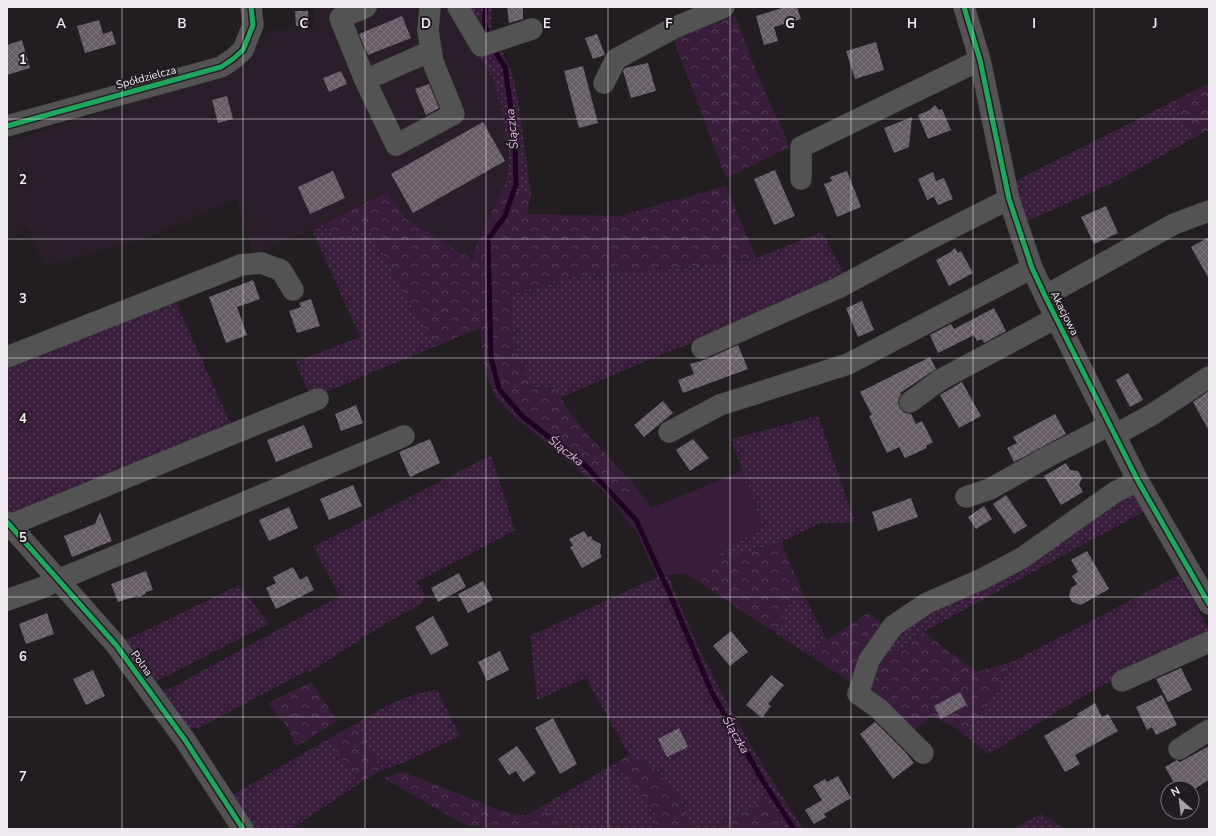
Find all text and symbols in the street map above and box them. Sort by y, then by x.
text: A [56,15,66,33]
text: B [178,15,187,33]
text: C [300,15,309,33]
text: D [421,15,431,33]
text: E [543,15,551,33]
text: F [665,15,673,33]
text: G [785,15,795,33]
text: H [907,15,917,33]
text: I [1032,15,1036,33]
text: J [1152,15,1157,33]
text: 1 [19,51,27,69]
street label: Spółdzielcza [114,62,178,93]
water label: Ślączka [502,108,522,150]
text: 2 [19,171,27,189]
street label: Akacjowa [1047,288,1082,338]
text: 3 [19,290,27,308]
text: 4 [19,410,27,428]
water label: Ślączka [545,432,587,470]
text: 5 [19,529,27,547]
street label: Polna [127,647,156,679]
text: 6 [19,648,27,666]
water label: Ślączka [719,713,753,757]
text: 7 [19,768,27,786]
north arrow [1160,780,1200,820]
text: N [1168,783,1183,800]

